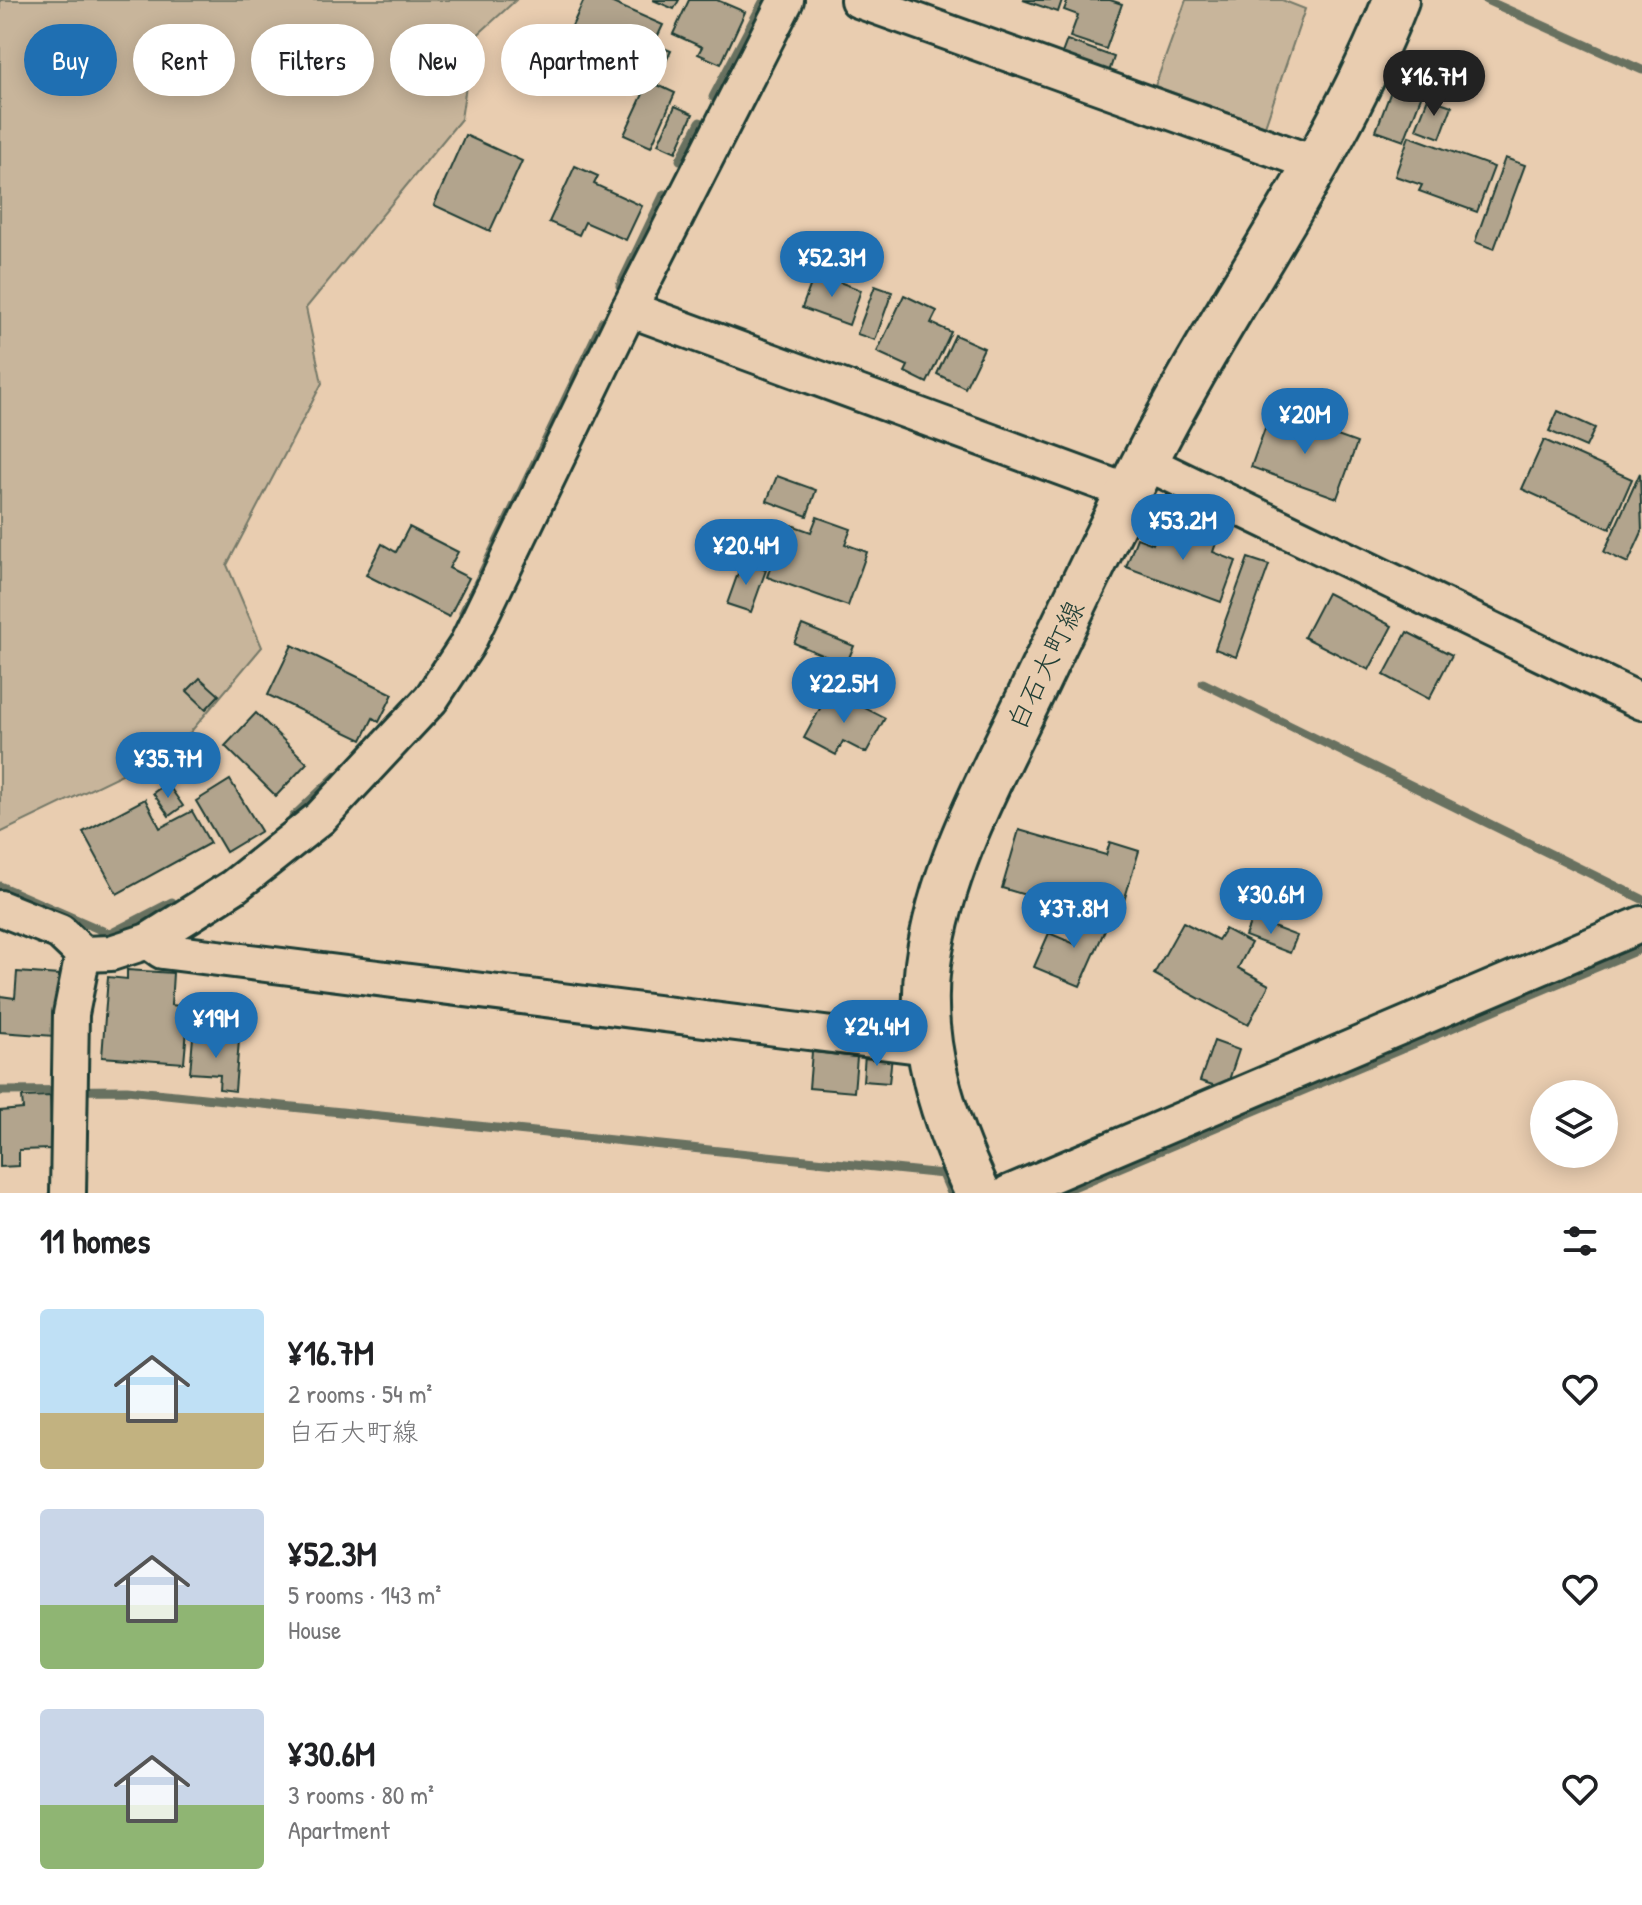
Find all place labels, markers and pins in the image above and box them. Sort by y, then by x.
pin: ¥16.7M [1369,50,1499,118]
pin: ¥52.3M [767,231,897,299]
pin: ¥20M [1258,388,1352,456]
pin: ¥53.2M [1118,494,1248,562]
pin: ¥20.4M [681,519,811,587]
pin: ¥22.5M [779,657,909,725]
pin: ¥35.7M [103,732,233,800]
pin: ¥30.6M [1206,868,1336,936]
pin: ¥37.8M [1009,882,1139,950]
pin: ¥19M [169,992,263,1060]
pin: ¥24.4M [812,1000,942,1068]

